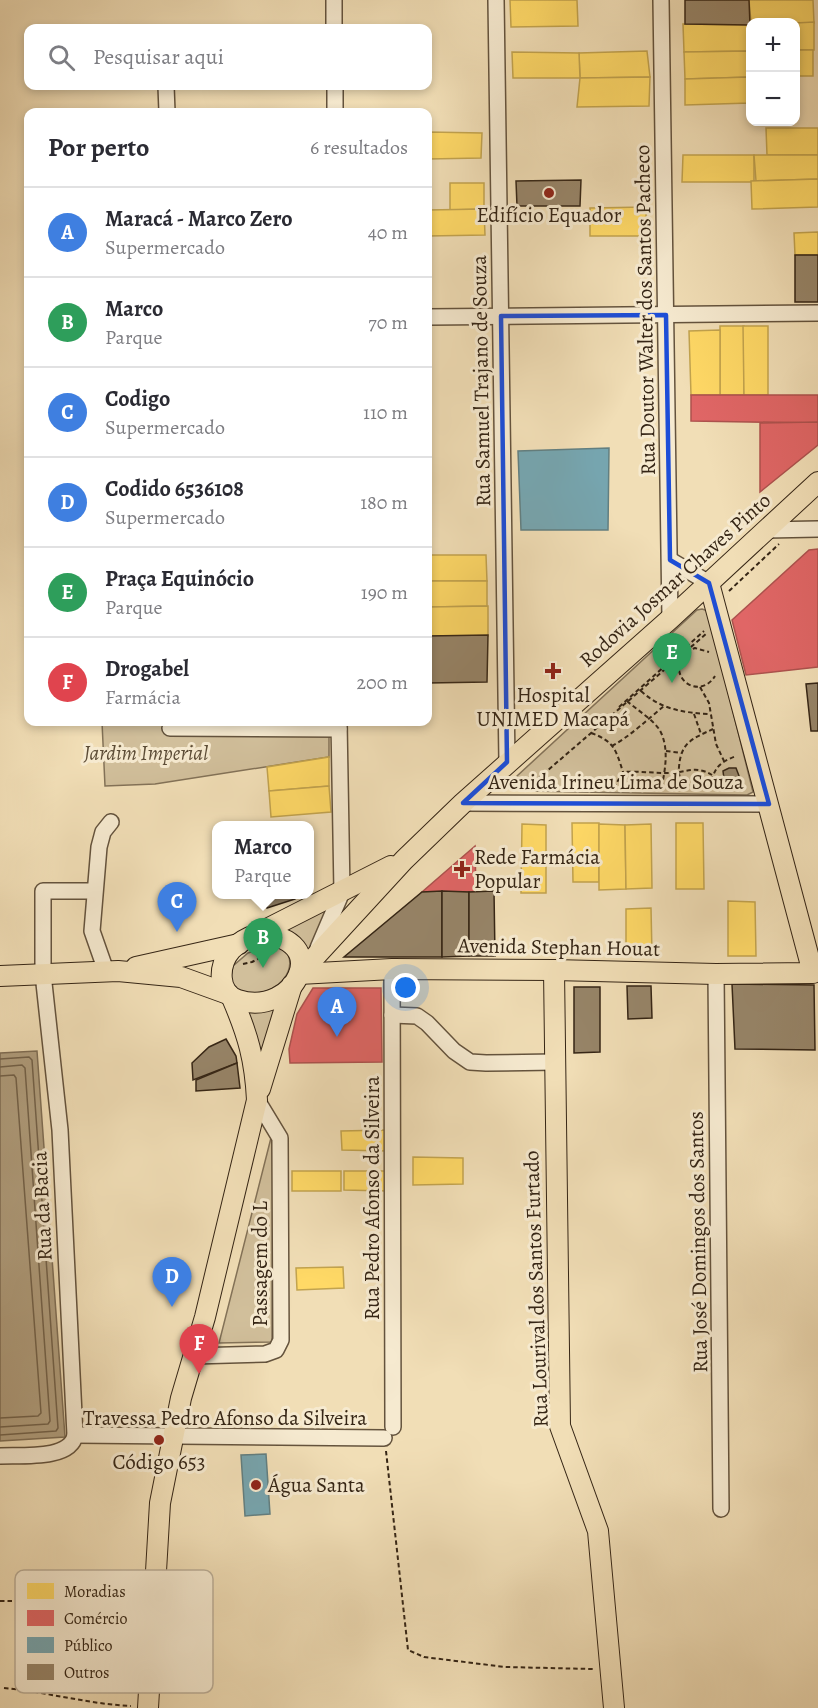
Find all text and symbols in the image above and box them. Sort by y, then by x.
map controls [746,18,800,126]
button: + [746,18,800,72]
search box [24,24,432,90]
icon: search [45,41,78,74]
text: Pesquisar aqui [93,42,224,72]
button: − [746,72,800,126]
text: Por perto [48,130,149,165]
text: 6 resultados [310,134,408,161]
street label: Rua Doutor Walter dos Santos Pacheco [628,144,662,476]
marker: Edifício Equador [542,186,556,200]
place label: Edifício Equador [476,201,622,229]
text: Maracá - Marco Zero [105,204,293,234]
text: A [61,219,74,246]
text: 40 m [368,219,408,246]
text: Supermercado [105,234,225,261]
street label: Rua Samuel Trajano de Souza [465,255,497,507]
text: Marco [105,294,163,324]
text: B [61,309,74,336]
text: 70 m [368,309,408,336]
text: Parque [105,324,163,351]
text: Codigo [105,384,170,414]
text: C [61,399,74,426]
text: 110 m [363,399,408,426]
text: Supermercado [105,414,225,441]
text: Codido 6536108 [105,474,244,504]
street label: Rodovia Josmar Chaves Pinto [573,486,777,674]
text: D [61,489,74,516]
text: 180 m [360,489,408,516]
text: Supermercado [105,504,225,531]
text: Praça Equinócio [105,564,254,594]
text: E [62,579,73,606]
text: 190 m [361,579,408,606]
text: Parque [105,594,163,621]
pin: E [652,634,692,683]
text: Drogabel [105,654,189,684]
marker: Hospital UNIMED Macapá [544,662,562,680]
text: F [62,669,73,696]
text: 200 m [357,669,408,696]
place label: Hospital UNIMED Macapá [477,681,630,733]
text: Farmácia [105,684,181,711]
park label: Jardim Imperial [83,739,209,767]
street label: Avenida Irineu Lima de Souza [487,768,744,796]
popup [212,821,314,899]
text: Marco [234,832,292,862]
place label: Rede Farmácia Popular [474,843,600,895]
text: Parque [234,862,291,889]
marker: Rede Farmácia Popular [455,862,469,876]
pin: C [158,882,196,932]
pin: B [244,918,282,968]
street label: Avenida Stephan Houat [457,931,660,963]
your location [391,973,420,1002]
pin: A [318,988,356,1037]
street label: Rua Pedro Afonso da Silveira [358,1076,386,1320]
street label: Rua José Domingos dos Santos [682,1111,714,1373]
street label: Rua da Bacia [25,1150,59,1261]
street label: Rua Lourival dos Santos Furtado [517,1150,555,1428]
street label: Passagem do L [246,1201,274,1327]
pin: D [152,1258,192,1307]
pin: F [180,1324,218,1374]
street label: Travessa Pedro Afonso da Silveira [83,1404,367,1432]
marker: Código 653 [152,1433,166,1447]
place label: Código 653 [113,1448,206,1476]
place label: Água Santa [267,1471,365,1499]
marker: Água Santa [249,1478,263,1492]
legend [15,1570,213,1693]
text: Moradias [64,1581,126,1603]
text: Comércio [64,1608,127,1630]
text: Público [64,1635,113,1657]
text: Outros [64,1662,109,1684]

